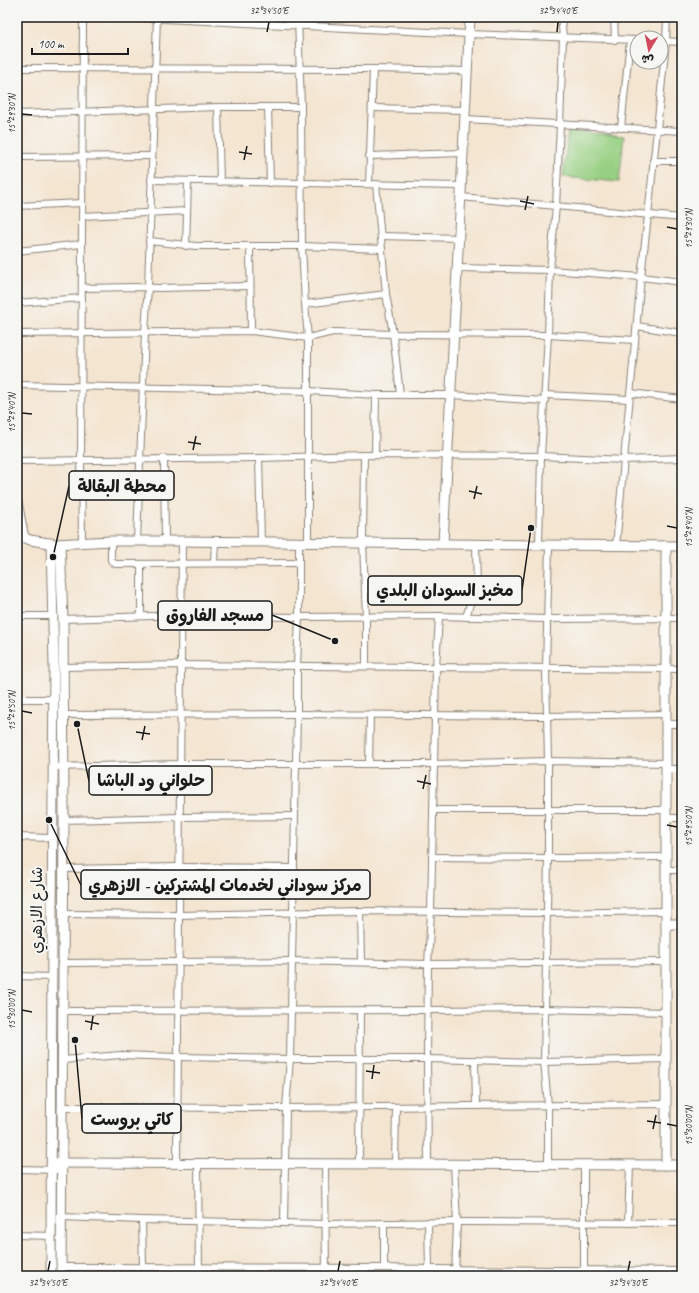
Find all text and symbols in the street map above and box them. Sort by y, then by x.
text: 32°34'50"E [250,4,290,17]
text: 32°34'40"E [539,4,579,17]
scale bar [32,30,128,56]
north arrow [629,30,669,70]
text: 100 m [38,36,65,52]
text: ش [640,52,654,68]
text: 15°29'30"N [5,92,18,134]
text: 15°29'30"N [682,207,695,249]
text: 15°29'40"N [5,391,18,433]
callout: محطة البقالة [69,471,174,500]
text: محطة البقالة [77,476,167,497]
text: 15°29'40"N [682,506,695,548]
callout: مخبز السودان البلدي [368,576,522,605]
text: مخبز السودان البلدي [376,580,514,603]
callout: مسجد الفاروق [158,601,272,630]
text: مسجد الفاروق [166,605,264,627]
text: 15°29'50"N [5,689,18,731]
callout: حلواني ود الباشا [89,766,212,795]
text: حلواني ود الباشا [97,770,205,796]
text: 15°29'50"N [682,805,695,847]
street label: شارع الازهري [27,867,48,953]
callout: مركز سوداني لخدمات المشتركين - الازهري [81,870,370,899]
text: مركز سوداني لخدمات المشتركين - الازهري [88,875,362,901]
text: 15°30'00"N [5,988,18,1030]
callout: كاتي بروست [82,1104,181,1133]
text: 15°30'00"N [682,1104,695,1146]
text: كاتي بروست [91,1109,174,1135]
text: 32°34'50"E [29,1276,69,1289]
text: 32°34'40"E [319,1276,359,1289]
text: 32°34'30"E [609,1276,649,1289]

